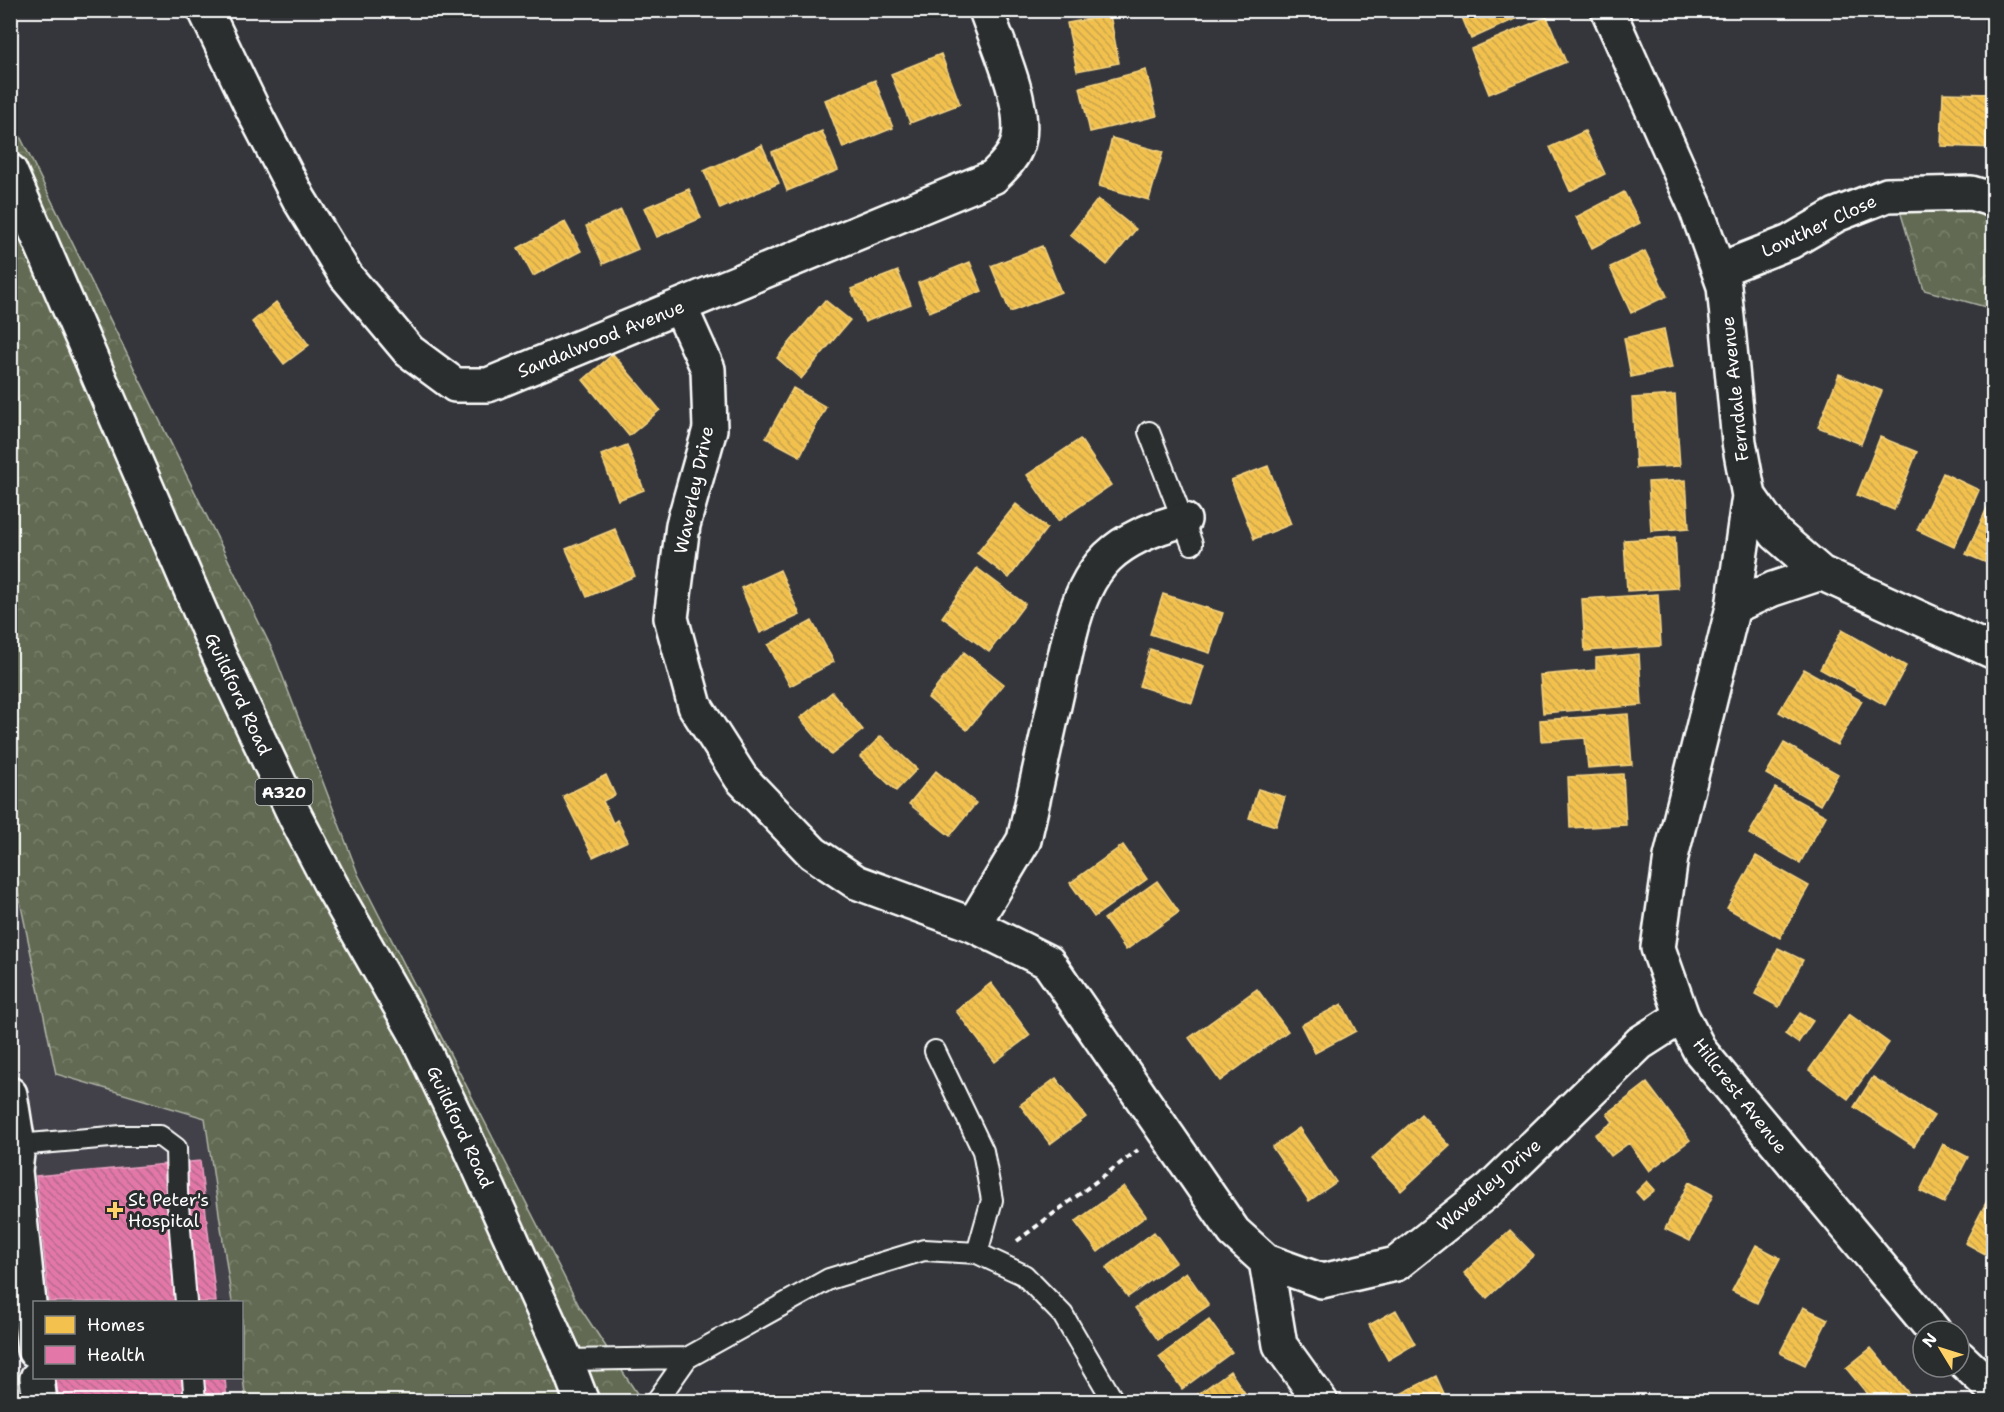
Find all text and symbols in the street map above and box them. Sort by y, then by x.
street label: Lowther Close [1758,189,1880,263]
street label: Sandalwood Avenue [514,295,688,383]
street label: Ferndale Avenue [1715,315,1755,463]
street label: Waverley Drive [669,424,719,556]
street label: Guildford Road [199,629,277,759]
road number: A320 [256,779,312,805]
street label: Hillcrest Avenue [1687,1033,1793,1159]
street label: Guildford Road [421,1062,499,1192]
street label: Waverley Drive [1432,1133,1546,1237]
place label: St Peter's Hospital [128,1188,209,1233]
marker: St Peter's Hospital [106,1201,124,1219]
legend [33,1301,243,1379]
text: Homes [87,1313,145,1337]
north arrow [1911,1319,1971,1379]
text: N [1917,1329,1942,1352]
text: Health [87,1343,145,1367]

